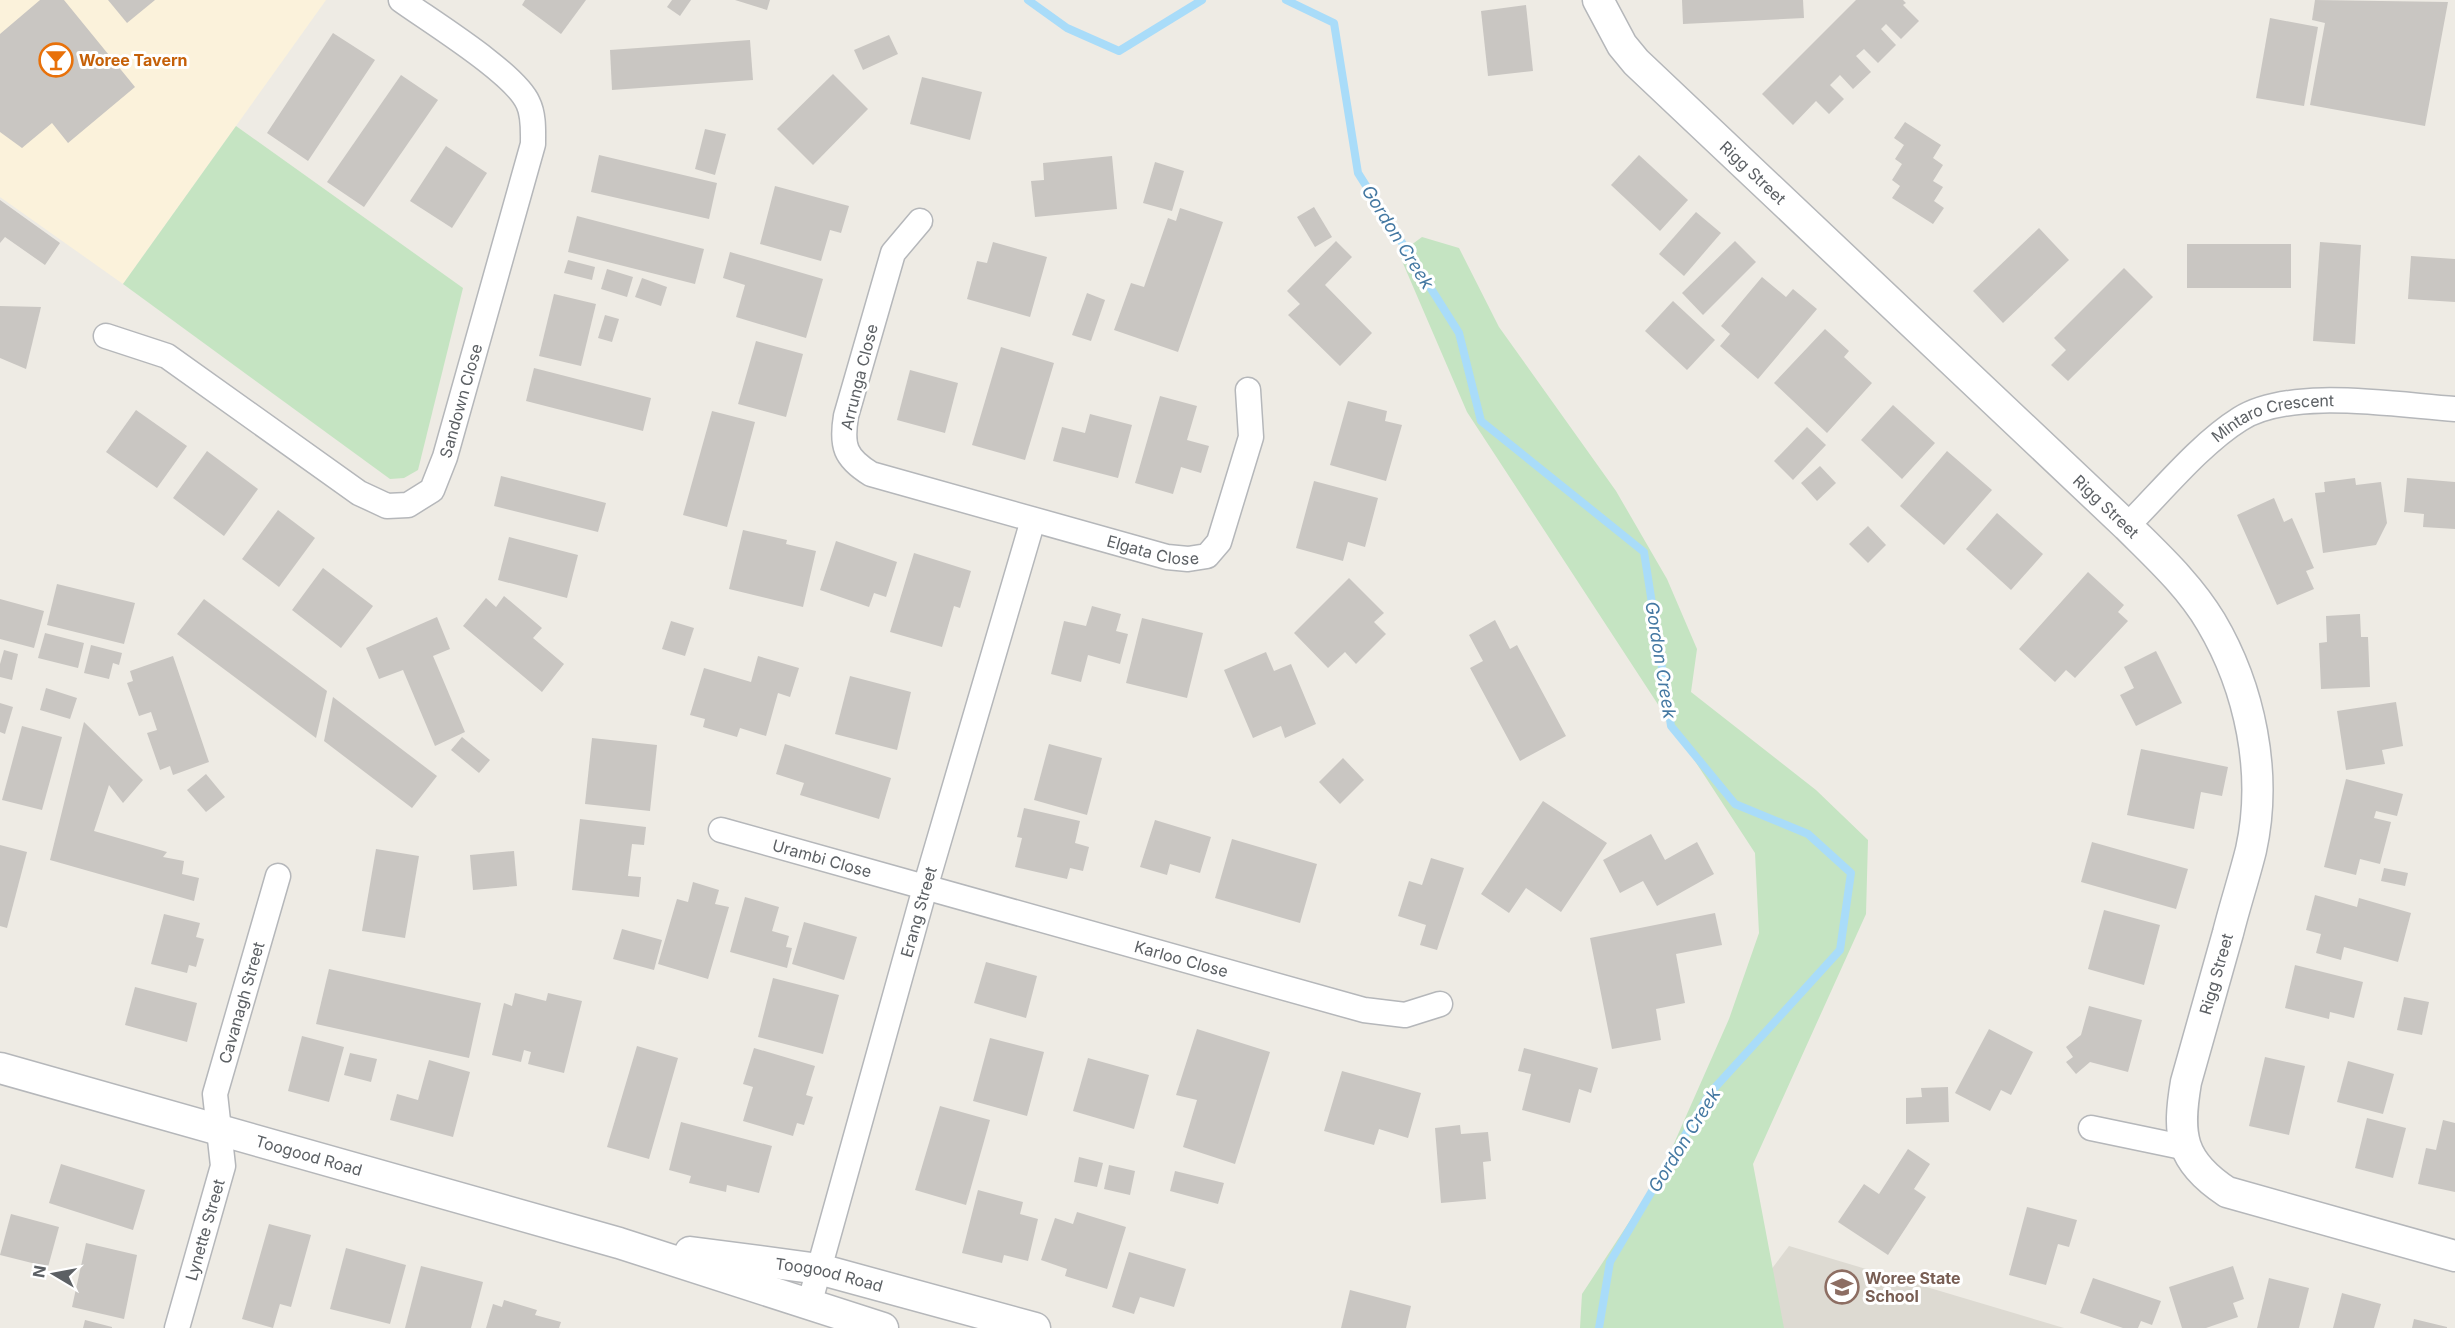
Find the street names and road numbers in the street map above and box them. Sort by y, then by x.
street label: Rigg Street [1716,137,1790,208]
street label: Arrunga Close [836,322,882,432]
street label: Sandown Close [435,341,486,460]
street label: Mintaro Crescent [2207,390,2334,446]
street label: Rigg Street [2069,470,2143,542]
street label: Elgata Close [1105,531,1200,569]
street label: Urambi Close [770,835,874,882]
street label: Erang Street [896,864,941,960]
street label: Rigg Street [2195,931,2237,1017]
street label: Karloo Close [1132,936,1230,981]
street label: Cavanagh Street [214,939,268,1066]
street label: Toogood Road [253,1131,365,1180]
street label: Lynette Street [181,1177,229,1283]
street label: Toogood Road [774,1253,885,1296]

